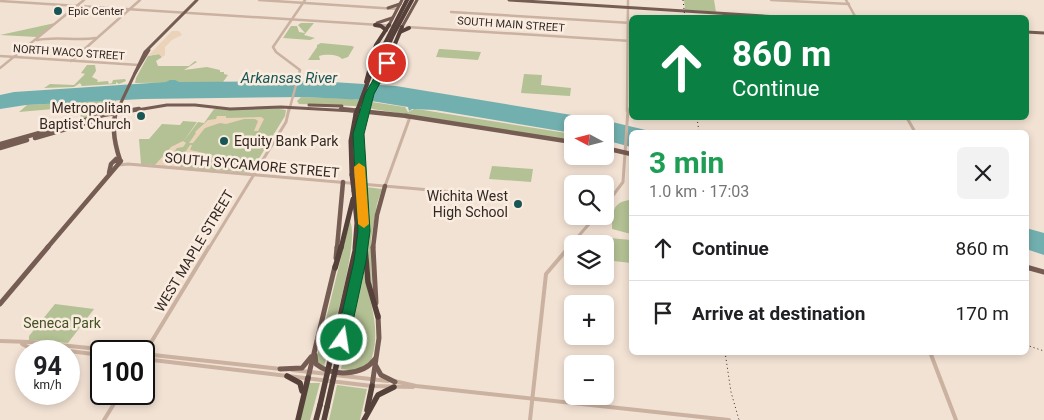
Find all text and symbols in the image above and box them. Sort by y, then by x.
marker: Epic Center [52,5,64,17]
place label: Epic Center [68,5,124,18]
street label: SOUTH MAIN STREET [457,14,566,35]
text: 860 m [732,34,831,75]
icon: ahead [649,35,714,100]
street label: NORTH WACO STREET [13,42,126,63]
pin [366,42,408,84]
icon: arrive [373,49,401,77]
water label: Arkansas River [240,69,338,87]
text: Continue [732,76,820,101]
place label: Metropolitan Baptist Church [39,100,131,132]
marker: Metropolitan Baptist Church [135,110,147,122]
north arrow [564,115,614,165]
map controls [564,115,614,405]
place label: Equity Bank Park [234,133,339,149]
marker: Equity Bank Park [218,135,230,147]
text: 3 min [649,145,724,180]
button: close [957,147,1009,199]
street label: SOUTH SYCAMORE STREET [164,149,341,181]
button: search [564,175,614,225]
text: 1.0 km · 17:03 [649,182,749,201]
street label: WEST MAPLE STREET [151,187,237,315]
place label: Wichita West High School [427,188,508,220]
marker: Wichita West High School [512,198,524,210]
icon: ahead [649,234,677,262]
button: layers [564,235,614,285]
text: Continue [692,237,769,260]
text: 860 m [956,237,1009,260]
button: + [564,295,614,345]
icon: arrive [649,299,677,327]
text: Arrive at destination [692,302,865,325]
text: 170 m [956,302,1009,325]
position arrow [315,313,367,365]
park label: Seneca Park [23,315,102,331]
speed limit sign: 100 [90,340,155,405]
text: 94 [33,352,62,381]
button: − [564,355,614,405]
text: km/h [33,378,62,392]

